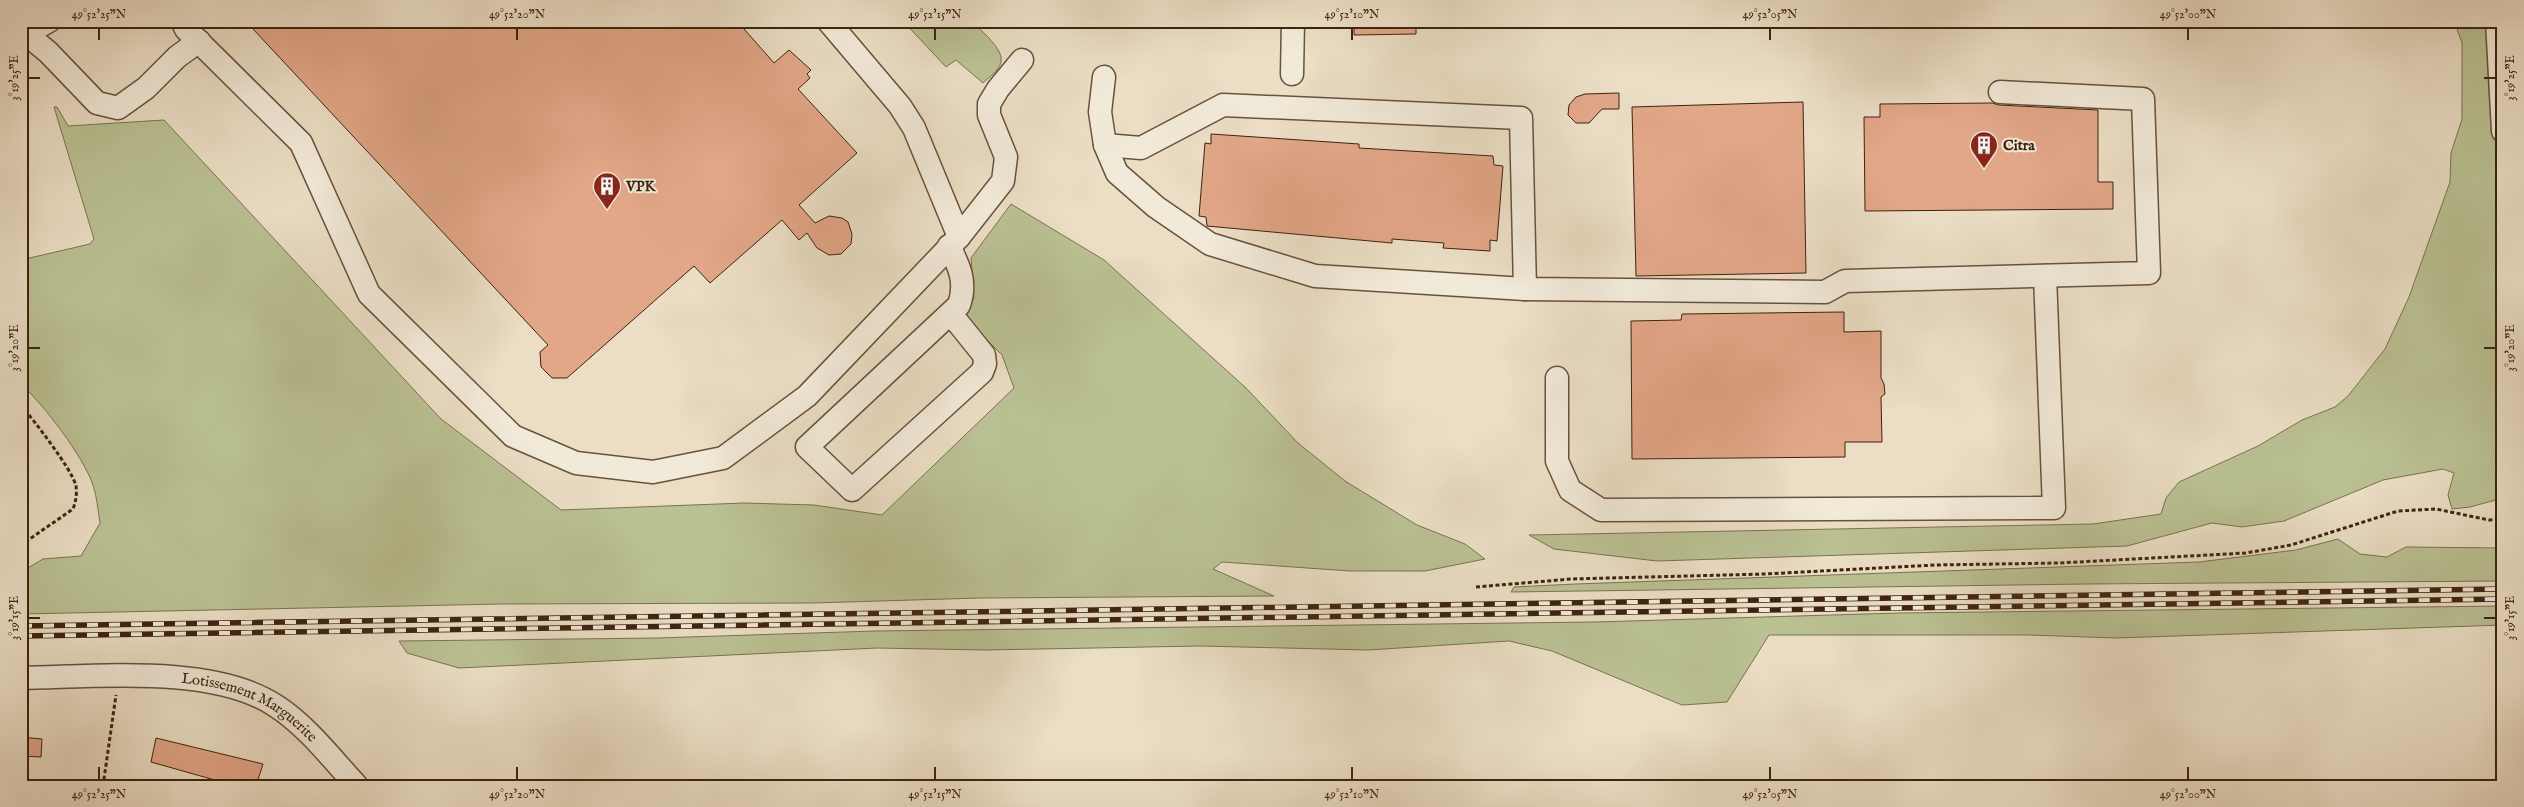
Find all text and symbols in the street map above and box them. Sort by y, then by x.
text: 49°52'25"N [72,7,127,22]
text: 49°52'20"N [489,7,546,22]
text: 49°52'15"N [908,7,962,22]
text: 49°52'10"N [1325,7,1380,22]
text: 49°52'05"N [1743,7,1798,22]
text: 49°52'00"N [2160,7,2217,22]
text: 3°19'25"E [7,55,22,101]
text: 3°19'25"E [2503,55,2518,101]
building icon: Citra [1969,130,1999,169]
place label: Citra [2003,136,2035,155]
building icon: VPK [592,171,622,210]
place label: VPK [625,177,656,196]
text: 3°19'20"E [7,324,22,372]
text: 3°19'20"E [2503,324,2518,372]
text: 3°19'15"E [7,596,22,640]
text: 3°19'15"E [2503,596,2518,640]
street label: Lotissement Marguerite [180,668,322,746]
text: 49°52'25"N [72,787,127,802]
text: 49°52'20"N [489,787,546,802]
text: 49°52'15"N [908,787,962,802]
text: 49°52'10"N [1325,787,1380,802]
text: 49°52'05"N [1743,787,1798,802]
text: 49°52'00"N [2160,787,2217,802]

